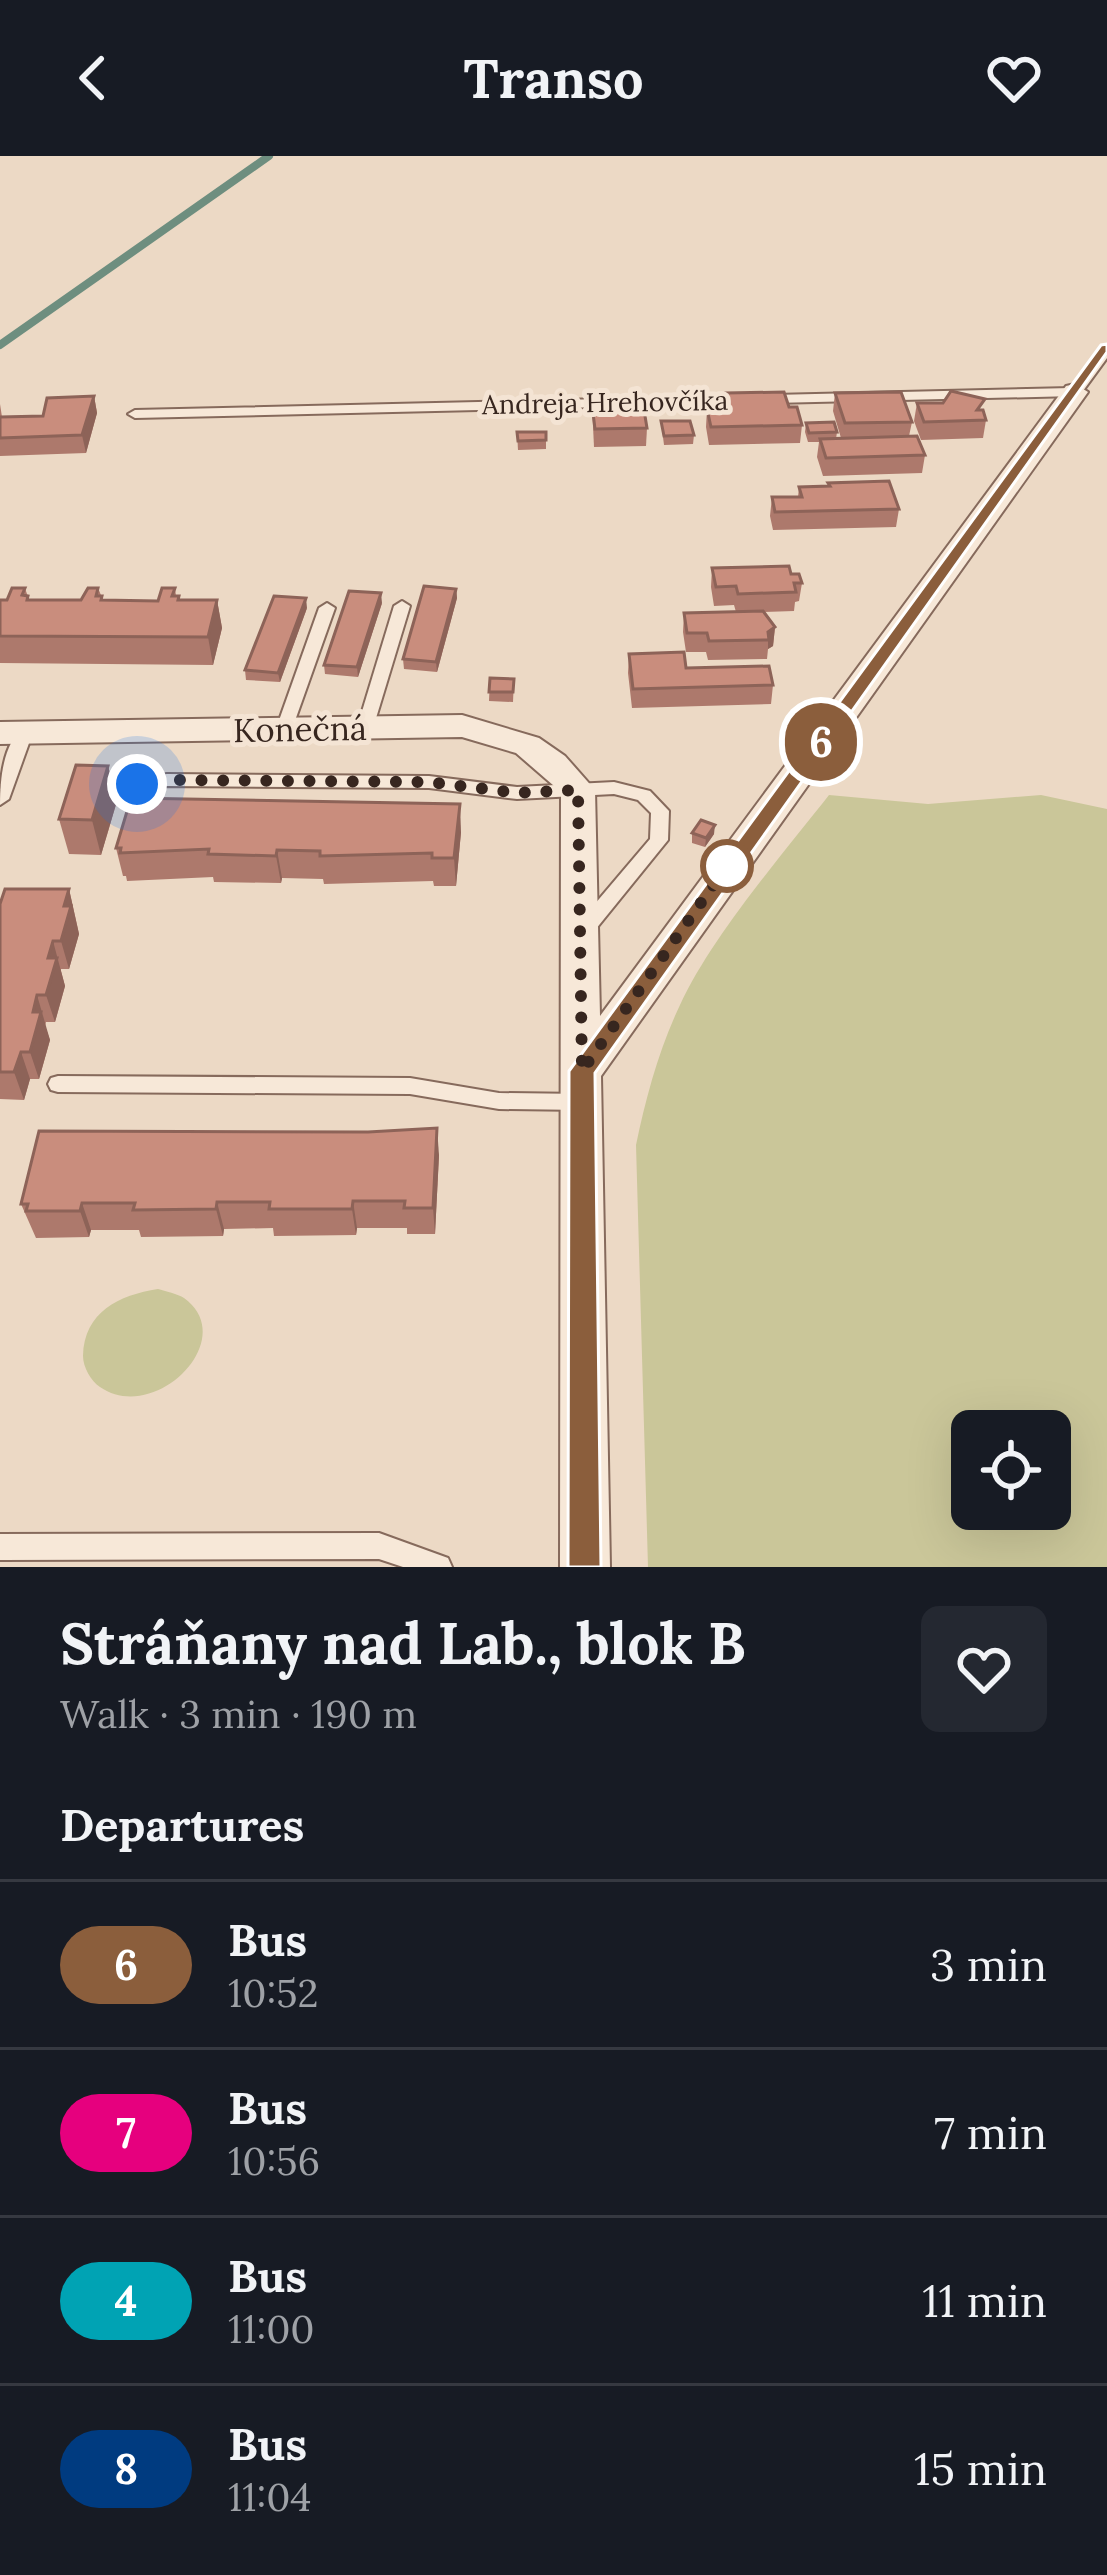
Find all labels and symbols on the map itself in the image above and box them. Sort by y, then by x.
street label: Andreja Hrehovčíka [481,383,728,421]
line badge: 6 [782,703,860,781]
street label: Konečná [233,707,367,751]
your location [107,754,167,814]
unlabelled marker [702,841,752,891]

